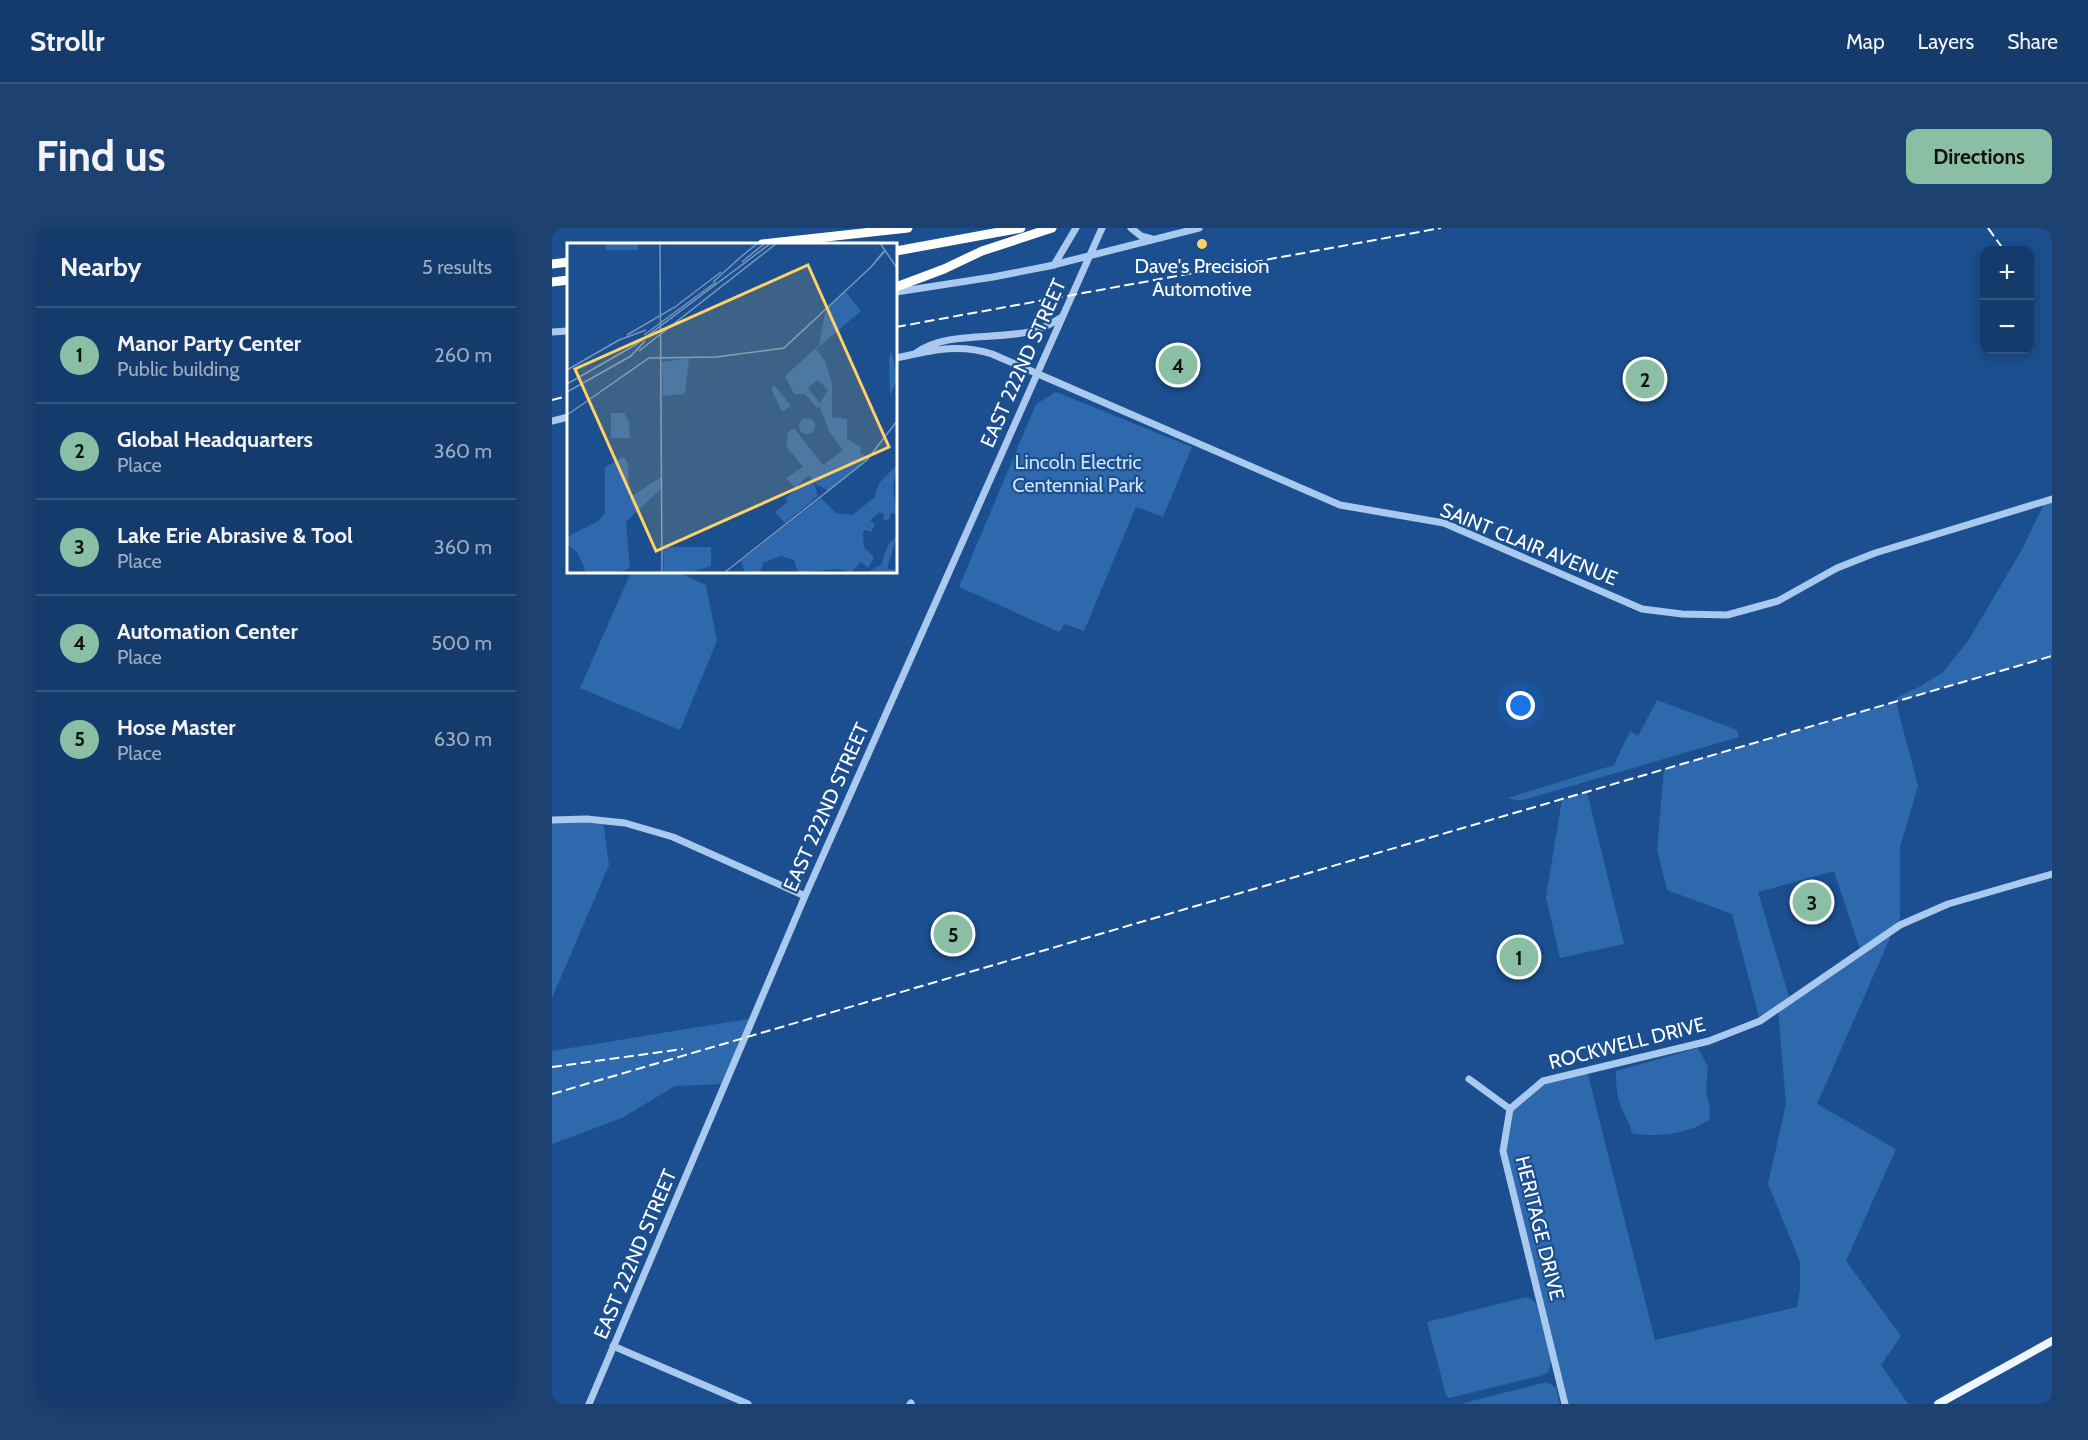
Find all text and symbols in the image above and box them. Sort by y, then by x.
text: Strollr [30,24,104,58]
text: Map [1846,29,1885,54]
text: Layers [1918,29,1974,54]
text: Share [2007,29,2058,54]
button: Directions [1906,129,2052,184]
text: Find us [36,130,165,182]
marker: Dave's Precision Automotive [1195,237,1209,251]
inset map [567,243,897,573]
map controls [1980,246,2034,354]
button: + [1980,246,2034,300]
text: Nearby [60,251,141,283]
place label: Dave's Precision Automotive [1135,254,1269,301]
text: 5 results [422,255,492,279]
street label: EAST 222ND STREET [975,275,1071,451]
button: − [1980,300,2034,354]
text: Manor Party Center [117,330,301,357]
pin: 4 [1158,342,1198,388]
text: 1 [76,343,83,367]
text: 260 m [434,343,492,367]
pin: 2 [1626,356,1664,402]
text: Public building [117,357,239,381]
text: Global Headquarters [117,426,313,453]
text: 2 [74,439,85,463]
text: 360 m [434,439,492,463]
park label: Lincoln Electric Centennial Park [1012,450,1144,497]
text: Place [117,453,162,477]
street label: SAINT CLAIR AVENUE [1437,497,1621,591]
text: Lake Erie Abrasive & Tool [117,522,353,549]
text: 3 [74,535,85,559]
text: 360 m [434,535,492,559]
text: Place [117,549,162,573]
text: Automation Center [117,618,298,645]
text: 4 [73,631,86,655]
text: 500 m [431,631,492,655]
text: Place [117,645,162,669]
your location [1506,691,1535,720]
text: Hose Master [117,714,236,741]
street label: EAST 222ND STREET [778,719,874,895]
text: 5 [74,727,85,751]
text: 630 m [434,727,492,751]
text: Place [117,741,162,765]
pin: 3 [1792,880,1832,924]
pin: 5 [934,912,972,956]
pin: 1 [1500,934,1538,980]
street label: ROCKWELL DRIVE [1546,1012,1708,1074]
street label: HERITAGE DRIVE [1510,1153,1570,1303]
street label: EAST 222ND STREET [588,1165,682,1342]

